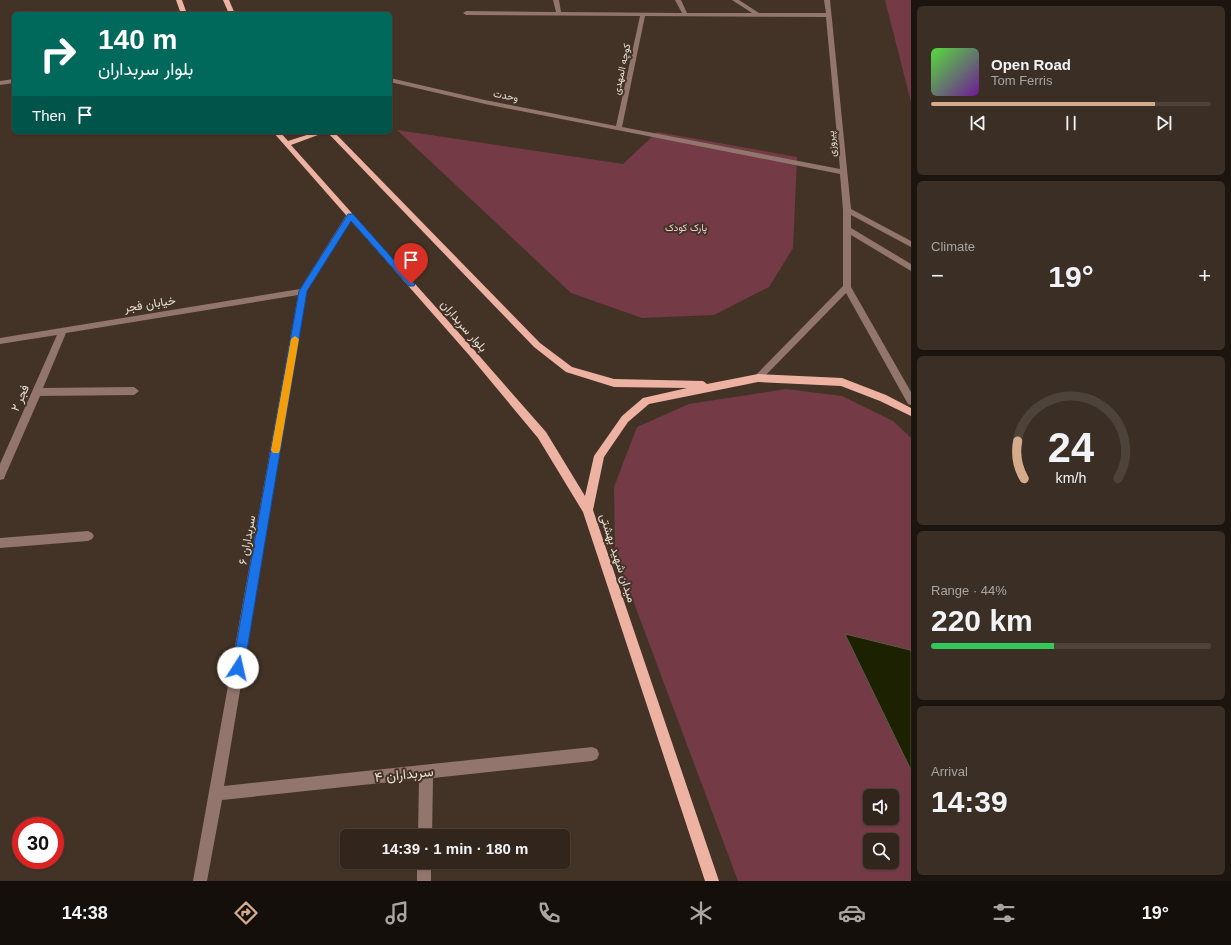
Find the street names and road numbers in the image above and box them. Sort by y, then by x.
street label: کوچه المهدی [611,42,634,96]
street label: وحدت [492,88,519,104]
street label: پیروزی [825,130,840,157]
street label: خیابان فجر [122,293,177,316]
street label: بلوار سربداران [437,297,490,355]
street label: فجر ۲ [8,382,33,414]
street label: میدان شهید بهشتی [596,512,639,605]
street label: سربداران ۶ [236,514,259,566]
street label: سربداران ۴ [374,763,434,786]

